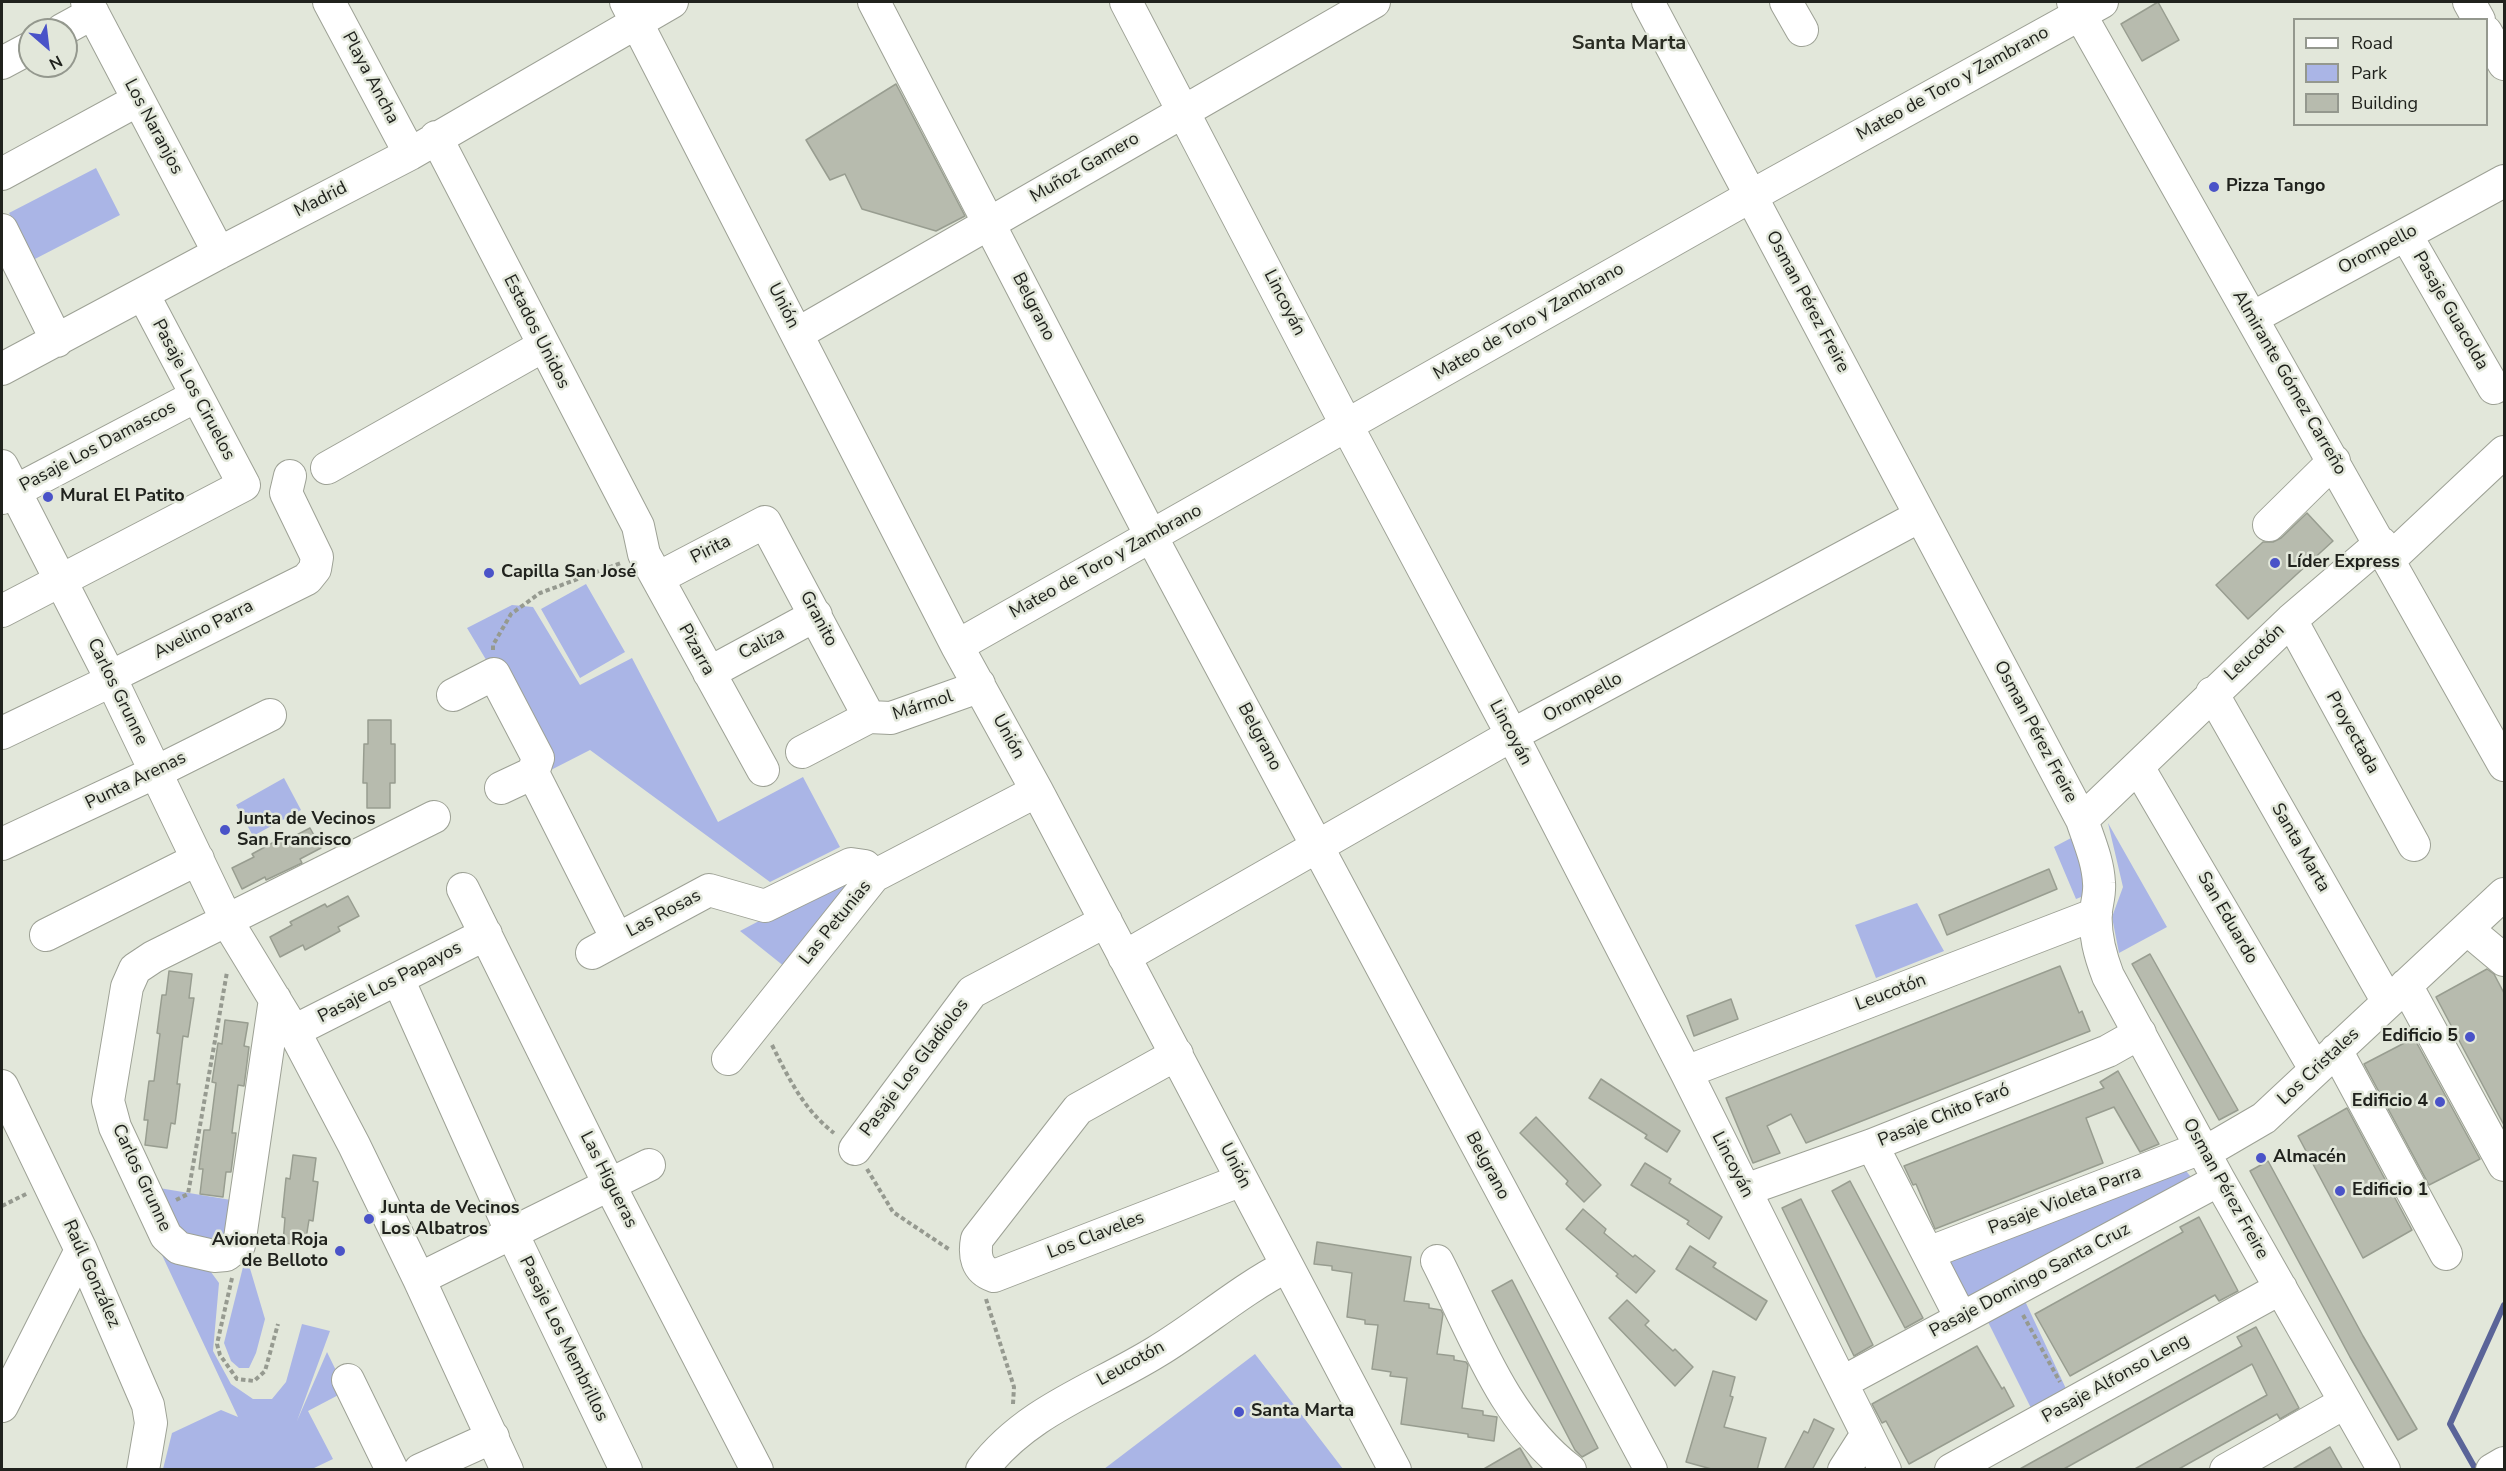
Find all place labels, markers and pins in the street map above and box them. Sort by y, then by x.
place label: Pizza Tango [2226,176,2325,198]
marker: Pizza Tango [2207,180,2221,194]
place label: Mural El Patito [60,486,185,508]
marker: Mural El Patito [41,490,55,504]
place label: Líder Express [2287,552,2400,574]
marker: Líder Express [2268,556,2282,570]
place label: Capilla San José [501,562,636,584]
marker: Capilla San José [482,566,496,580]
place label: Junta de Vecinos San Francisco [237,809,376,852]
marker: Junta de Vecinos San Francisco [218,823,232,837]
place label: Edificio 5 [2382,1026,2458,1048]
marker: Edificio 5 [2463,1030,2477,1044]
place label: Edificio 4 [2352,1091,2428,1113]
marker: Edificio 4 [2433,1095,2447,1109]
place label: Almacén [2273,1147,2346,1169]
marker: Almacén [2254,1151,2268,1165]
place label: Edificio 1 [2352,1180,2428,1202]
marker: Edificio 1 [2333,1184,2347,1198]
place label: Junta de Vecinos Los Albatros [381,1198,520,1240]
marker: Junta de Vecinos Los Albatros [362,1212,376,1226]
place label: Avioneta Roja de Belloto [212,1230,328,1272]
marker: Avioneta Roja de Belloto [333,1244,347,1258]
place label: Santa Marta [1251,1401,1354,1423]
marker: Santa Marta [1232,1405,1246,1419]

